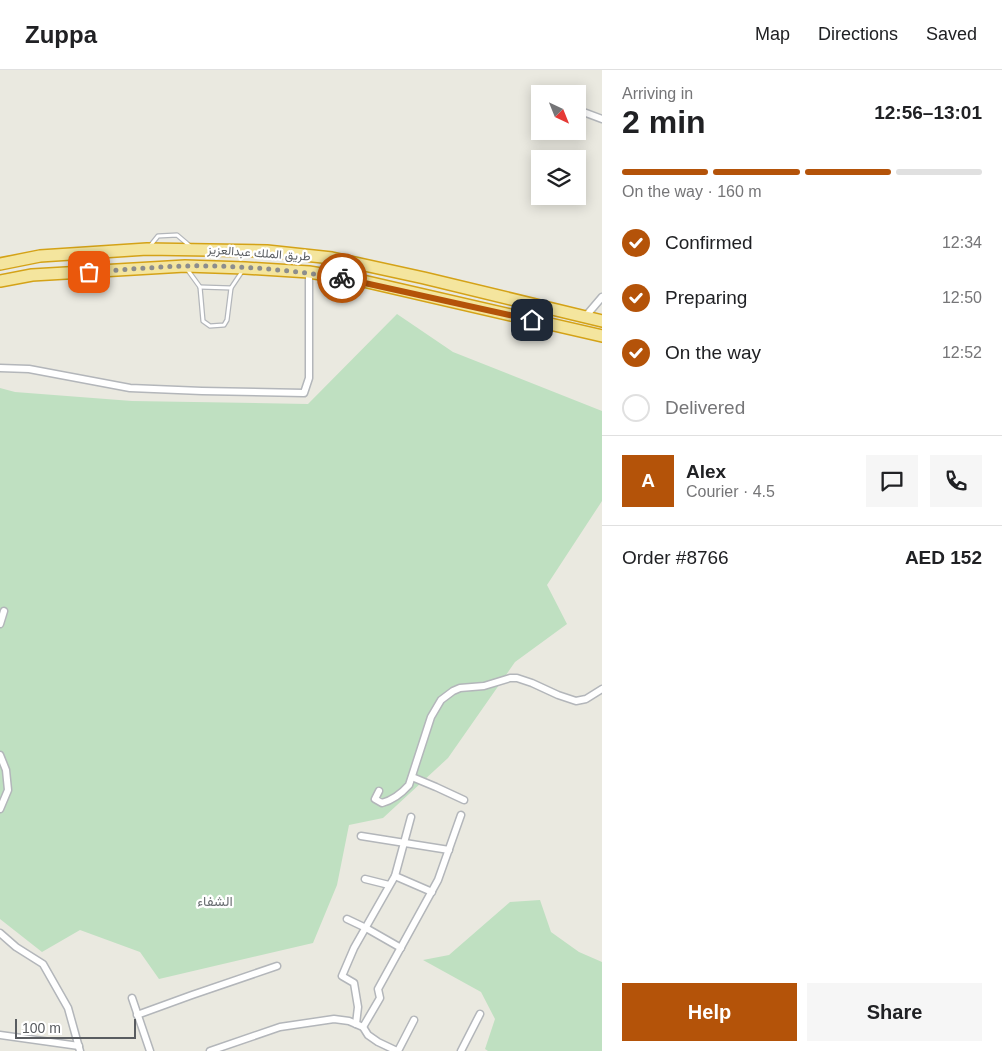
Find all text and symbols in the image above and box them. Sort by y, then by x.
text: Zuppa [25,21,97,48]
text: Map [755,24,790,44]
text: Directions [818,24,898,44]
text: Saved [926,24,977,44]
north arrow [531,85,586,140]
map controls [531,85,586,205]
text: Arriving in [622,85,693,102]
text: 12:56–13:01 [874,102,982,123]
text: 2 min [622,104,706,140]
button: layers [531,150,586,205]
text: On the way · 160 m [622,183,762,200]
icon: check [622,229,650,257]
text: Confirmed [665,232,753,253]
text: 12:34 [942,234,982,251]
street label: طريق الملك عبدالعزيز [206,242,311,265]
pin [68,251,110,293]
courier [317,253,367,303]
icon: bag [75,258,103,286]
icon: bike [328,264,356,292]
icon: check [622,284,650,312]
text: Preparing [665,287,747,308]
text: 12:50 [942,289,982,306]
pin [511,299,553,341]
icon: home [518,306,546,334]
icon: check [622,339,650,367]
text: On the way [665,342,761,363]
text: 12:52 [942,344,982,361]
text: Delivered [665,397,745,418]
button: chat [866,455,918,507]
button: phone [930,455,982,507]
text: Alex [686,461,726,482]
text: A [641,470,655,491]
text: Courier · 4.5 [686,483,775,500]
text: Order #8766 [622,547,729,568]
text: AED 152 [905,547,982,568]
district label: الشفاء [197,893,233,909]
button: Help [622,983,797,1041]
button: Share [807,983,982,1041]
scale bar [15,1016,136,1039]
text: 100 m [22,1020,61,1036]

